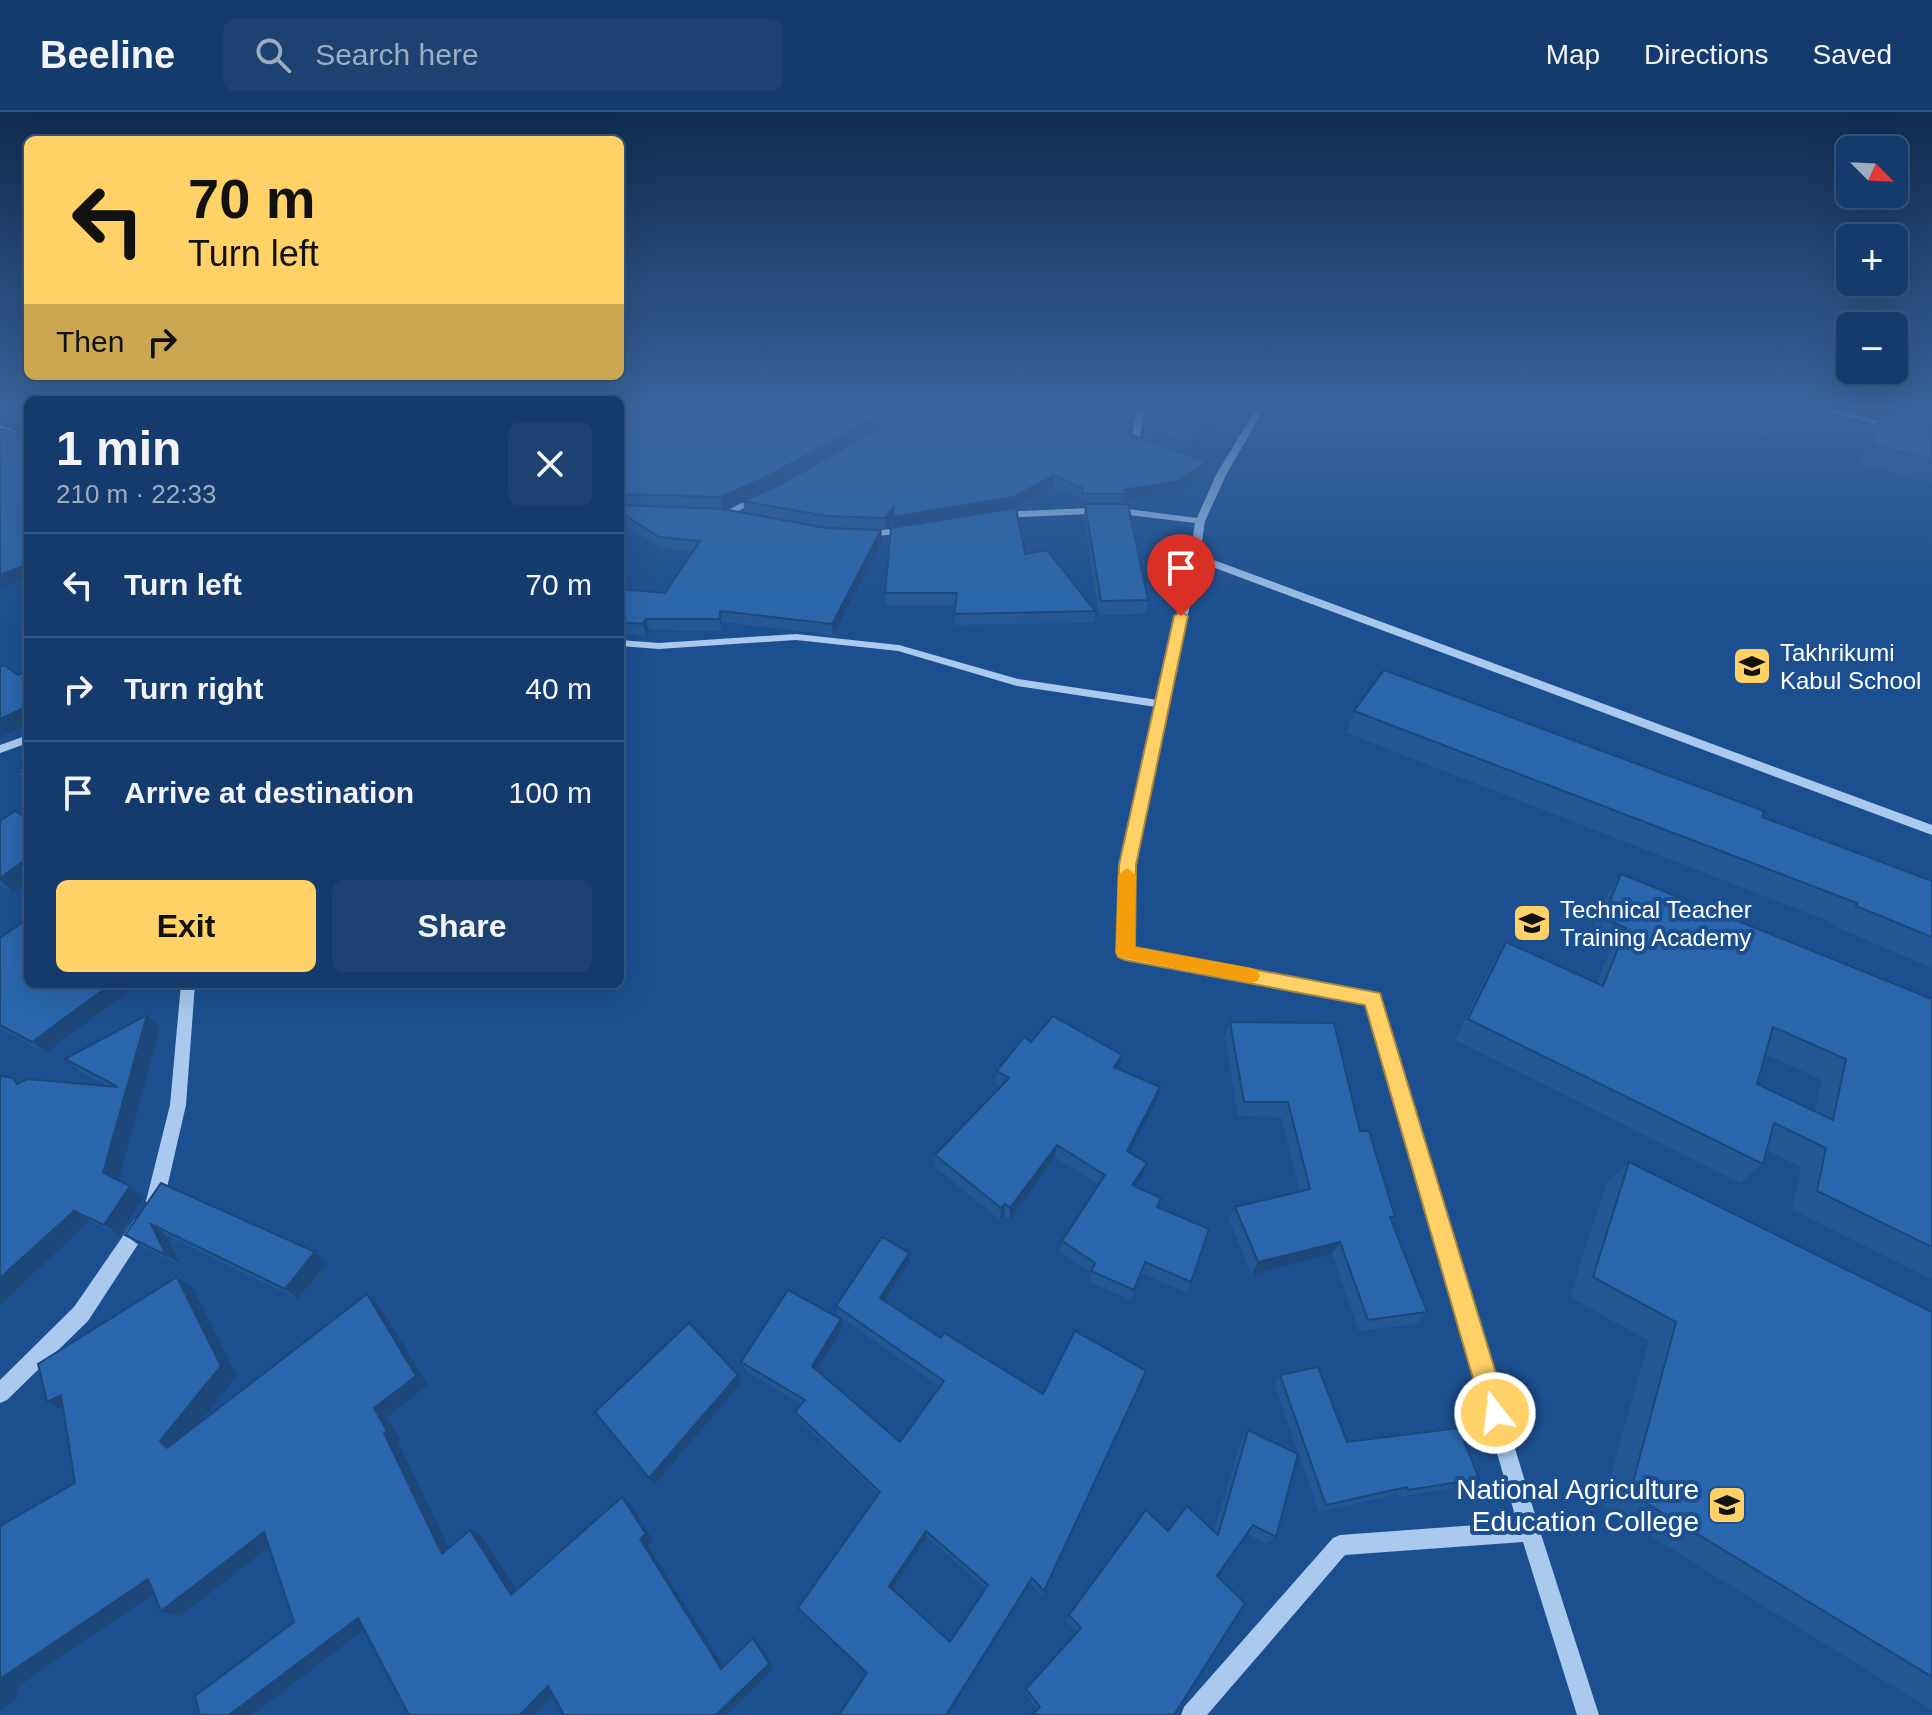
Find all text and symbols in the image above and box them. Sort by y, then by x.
search box [223,19,783,91]
icon: search [251,33,295,77]
text: Beeline [40,34,175,76]
text: Search here [315,38,479,71]
text: Map [1546,39,1600,70]
text: Directions [1644,39,1769,70]
text: Saved [1813,39,1892,70]
north arrow [1836,136,1908,208]
map controls [1836,136,1908,384]
text: 70 m [188,167,316,230]
icon: left [56,168,160,272]
button: + [1836,224,1908,296]
text: Turn left [188,233,319,274]
button: − [1836,312,1908,384]
icon: right [140,320,184,364]
text: Then [56,325,124,358]
text: 1 min [56,422,181,475]
button: close [508,422,592,506]
text: 210 m · 22:33 [56,479,216,509]
pin [1147,534,1215,616]
icon: arrive [1159,546,1203,590]
icon: left [56,563,100,607]
text: Turn left [124,568,242,601]
text: 70 m [525,568,592,601]
place label: Takhrikumi Kabul School [1780,639,1921,694]
school or university icon: Takhrikumi Kabul School [1731,645,1773,687]
icon: right [56,667,100,711]
text: Turn right [124,672,263,705]
text: 40 m [525,672,592,705]
icon: arrive [56,771,100,815]
text: Arrive at destination [124,776,414,809]
text: 100 m [509,776,592,809]
button: Exit [56,880,316,972]
button: Share [332,880,592,972]
place label: Technical Teacher Training Academy [1560,896,1752,951]
school or university icon: Technical Teacher Training Academy [1511,902,1553,944]
position arrow [1453,1371,1537,1455]
place label: National Agriculture Education College [1456,1474,1699,1537]
school or university icon: National Agriculture Education College [1706,1484,1748,1526]

